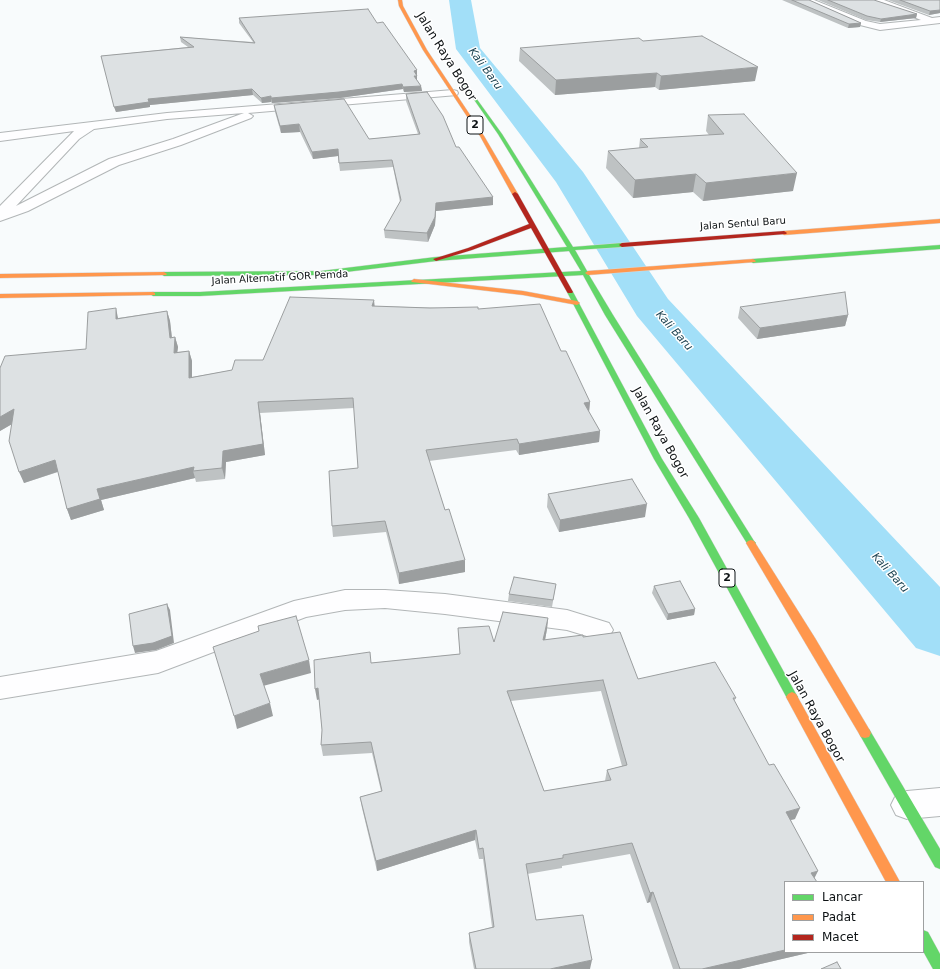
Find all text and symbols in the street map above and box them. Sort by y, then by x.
street label: Jalan Raya Bogor [413,10,479,104]
water label: Kali Baru [465,45,505,93]
road number: 2 [467,116,483,134]
street label: Jalan Sentul Baru [700,215,786,233]
street label: Jalan Alternatif GOR Pemda [211,268,349,288]
water label: Kali Baru [653,308,695,354]
street label: Jalan Raya Bogor [629,385,691,481]
water label: Kali Baru [869,550,911,596]
road number: 2 [719,569,735,587]
street label: Jalan Raya Bogor [785,669,847,765]
legend [784,881,924,953]
text: Lancar [822,890,863,904]
text: Padat [822,910,856,924]
text: Macet [822,930,858,944]

